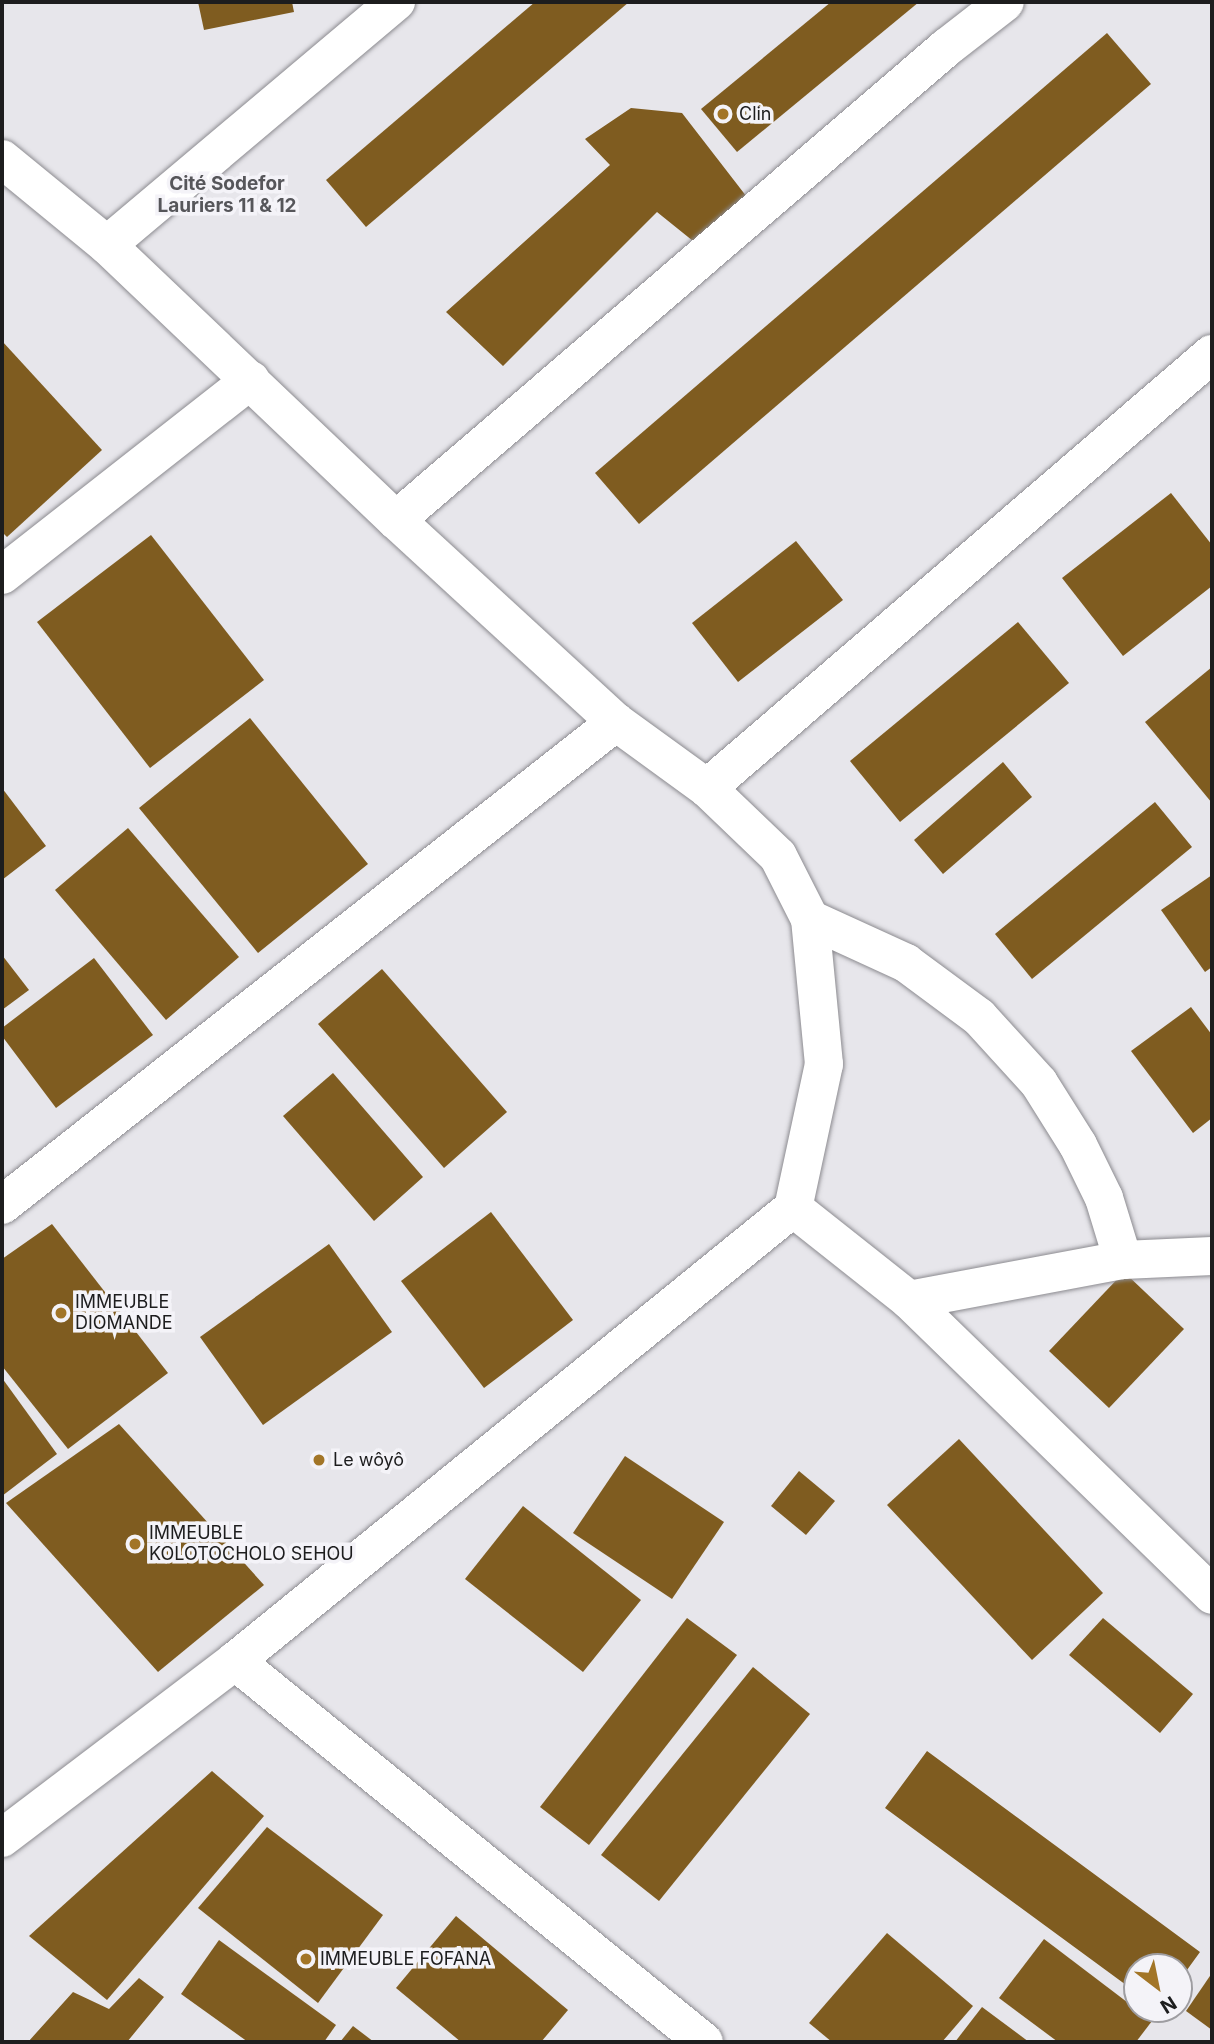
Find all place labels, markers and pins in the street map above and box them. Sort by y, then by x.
place label: Clin [739,103,772,125]
marker: Clin [713,104,733,124]
place label: IMMEUBLE DIOMANDE [75,1292,173,1334]
marker: IMMEUBLE DIOMANDE [53,1305,69,1321]
place label: Le wôyô [333,1449,404,1471]
marker: Le wôyô [311,1452,327,1468]
place label: IMMEUBLE KOLOTOCHOLO SEHOU [149,1523,354,1566]
marker: IMMEUBLE KOLOTOCHOLO SEHOU [127,1536,143,1552]
place label: IMMEUBLE FOFANA [320,1948,491,1970]
marker: IMMEUBLE FOFANA [298,1951,314,1967]

